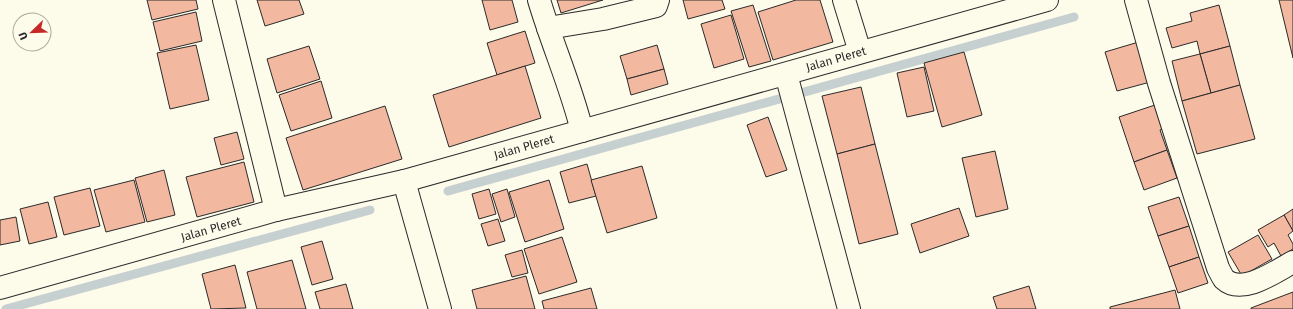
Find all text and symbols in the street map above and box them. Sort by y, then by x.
north arrow [12,12,52,52]
text: U [16,30,31,42]
street label: Jalan Pleret [804,44,868,74]
street label: Jalan Pleret [492,132,556,162]
street label: Jalan Pleret [179,214,243,244]

